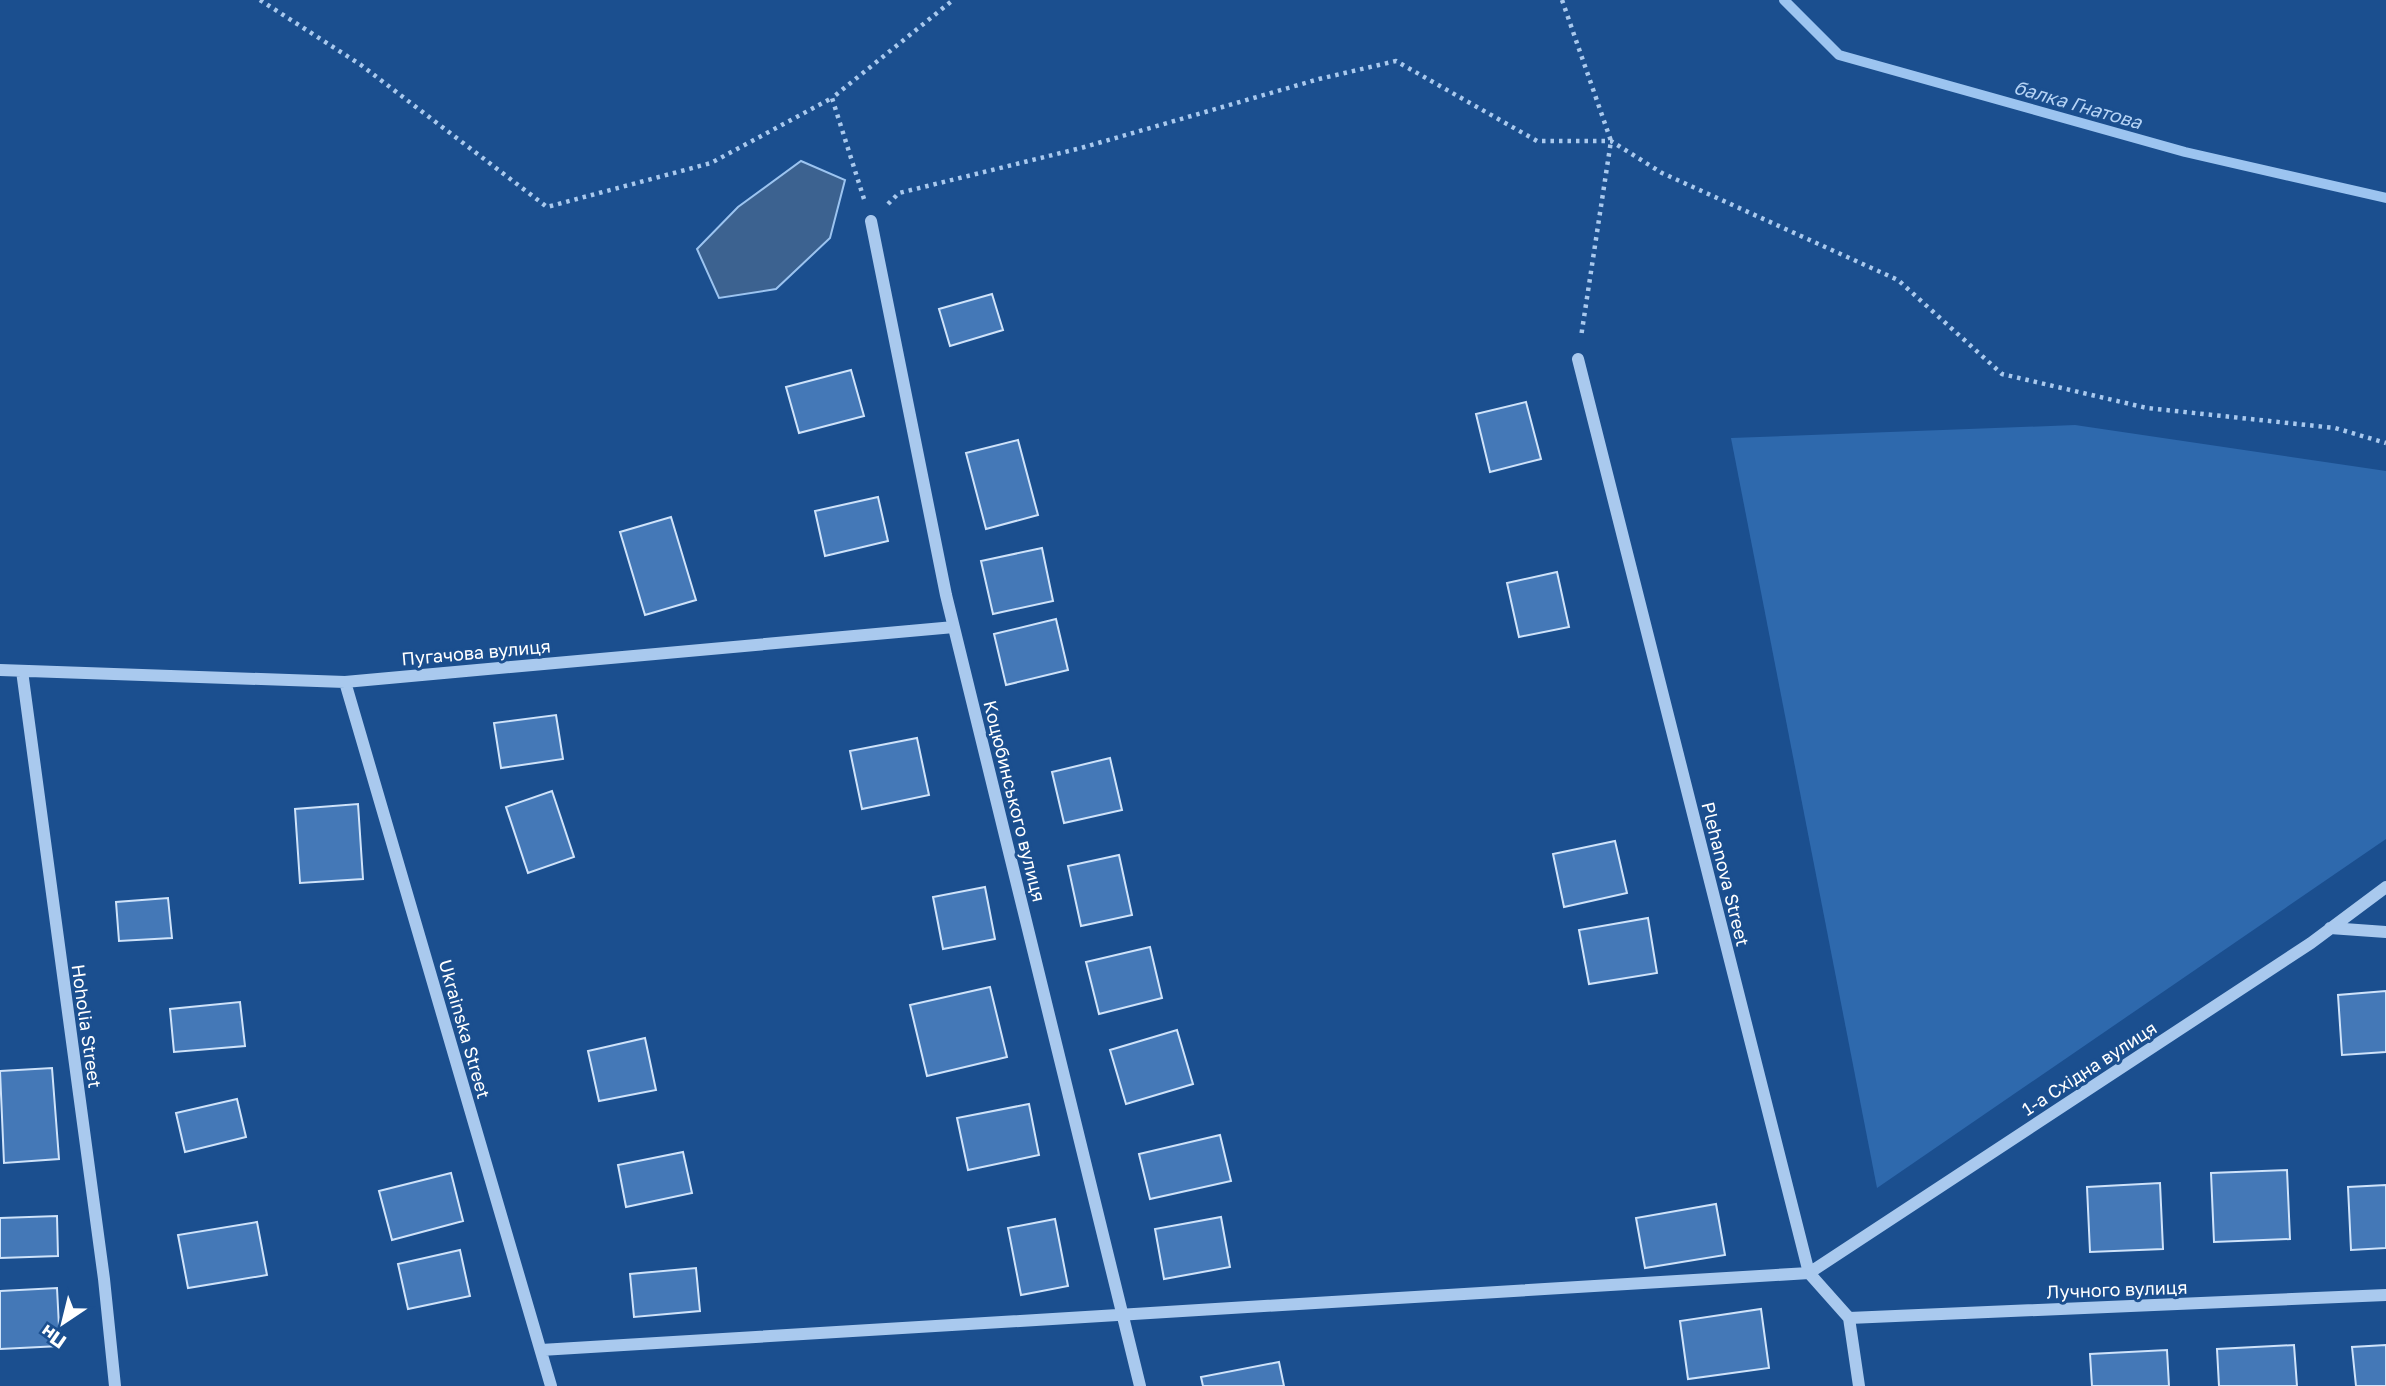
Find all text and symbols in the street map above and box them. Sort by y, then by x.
water label: балка Гнатова [2011,75,2146,134]
street label: Пугачова вулиця [400,635,552,669]
street label: Коцюбинського вулиця [979,698,1051,904]
street label: Plehanova Street [1697,800,1755,948]
street label: Ukrainska Street [435,957,495,1101]
street label: Hoholia Street [67,963,107,1089]
street label: 1-а Східна вулиця [2018,1016,2160,1120]
street label: Лучного вулиця [2046,1276,2188,1302]
north arrow [28,1288,98,1358]
text: Пн [36,1321,70,1354]

